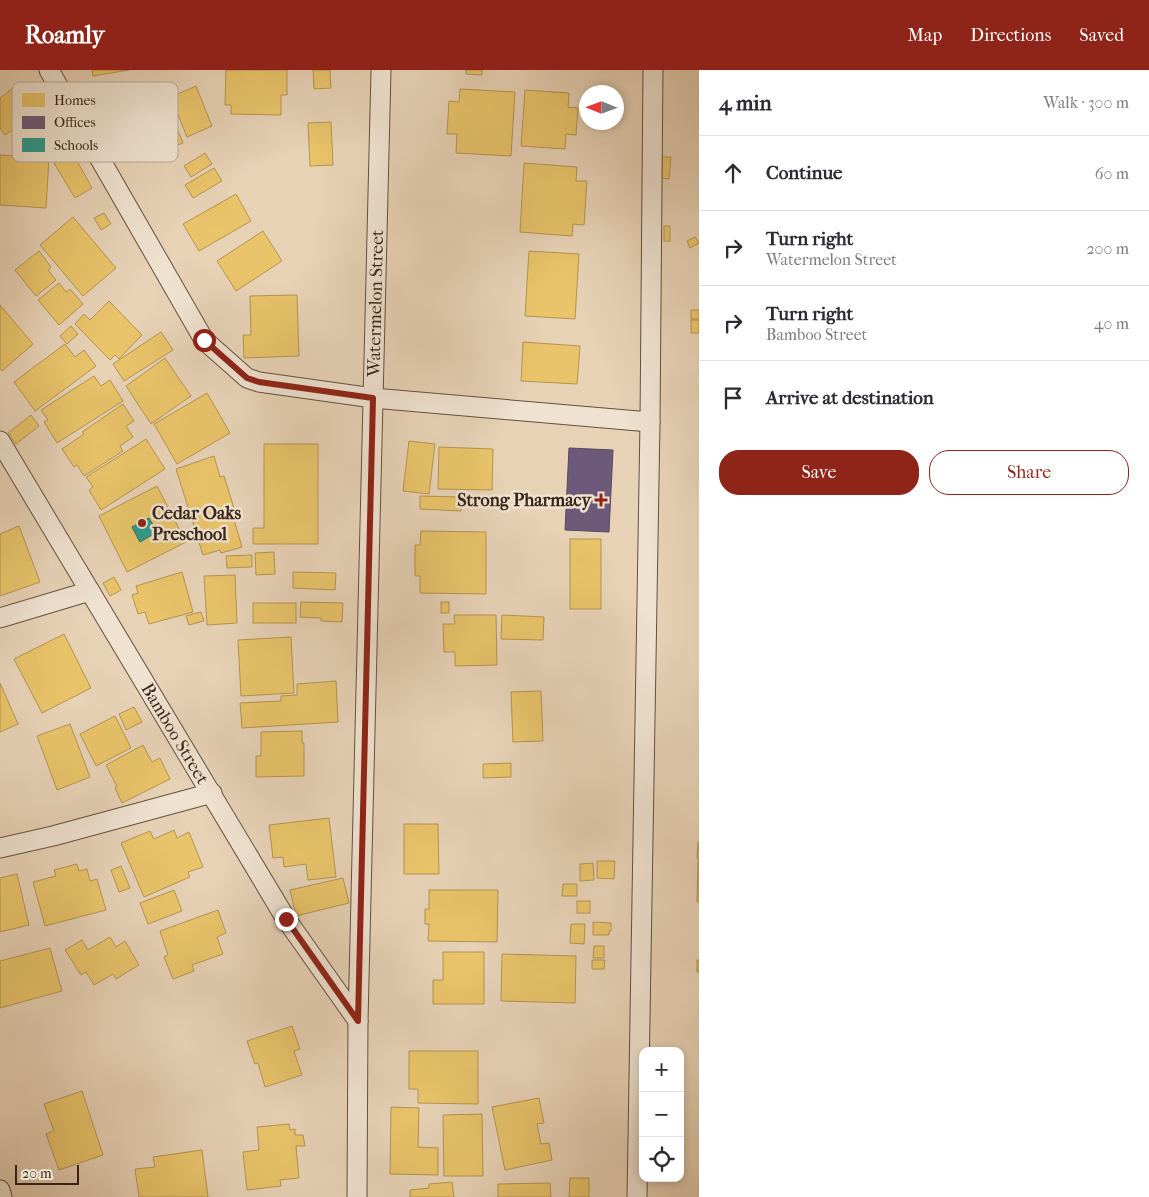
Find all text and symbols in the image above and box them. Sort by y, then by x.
text: Roamly [25,21,104,49]
text: Map [908,25,942,46]
text: Directions [970,25,1051,46]
text: Saved [1079,25,1124,46]
legend [12,82,178,162]
north arrow [579,85,624,130]
text: 4 min [719,91,772,115]
text: Homes [54,92,96,109]
text: Walk · 300 m [1043,93,1129,112]
text: Offices [54,114,96,131]
text: Schools [54,137,98,154]
icon: ahead [719,159,747,187]
text: Continue [766,162,842,184]
text: 60 m [1095,164,1129,183]
text: Turn right [766,228,853,250]
street label: Watermelon Street [364,229,388,378]
icon: right [719,234,747,262]
text: 200 m [1086,239,1129,258]
text: Watermelon Street [766,250,897,269]
text: Turn right [766,303,853,325]
icon: right [719,309,747,337]
text: 40 m [1094,314,1129,333]
text: Bamboo Street [766,325,867,344]
route start [193,329,216,352]
icon: arrive [719,384,747,412]
text: Arrive at destination [766,387,934,409]
button: Save [719,450,919,495]
button: Share [929,450,1129,495]
place label: Strong Pharmacy [457,490,592,511]
marker: Strong Pharmacy [595,494,607,506]
place label: Cedar Oaks Preschool [152,503,241,545]
marker: Cedar Oaks Preschool [136,517,148,529]
street label: Bamboo Street [136,680,213,789]
route end [275,908,298,931]
map controls [639,1047,684,1182]
button: + [639,1047,684,1092]
button: − [639,1092,684,1137]
button: locate [639,1137,684,1182]
scale bar [15,1162,79,1185]
text: 20 m [22,1165,52,1182]

